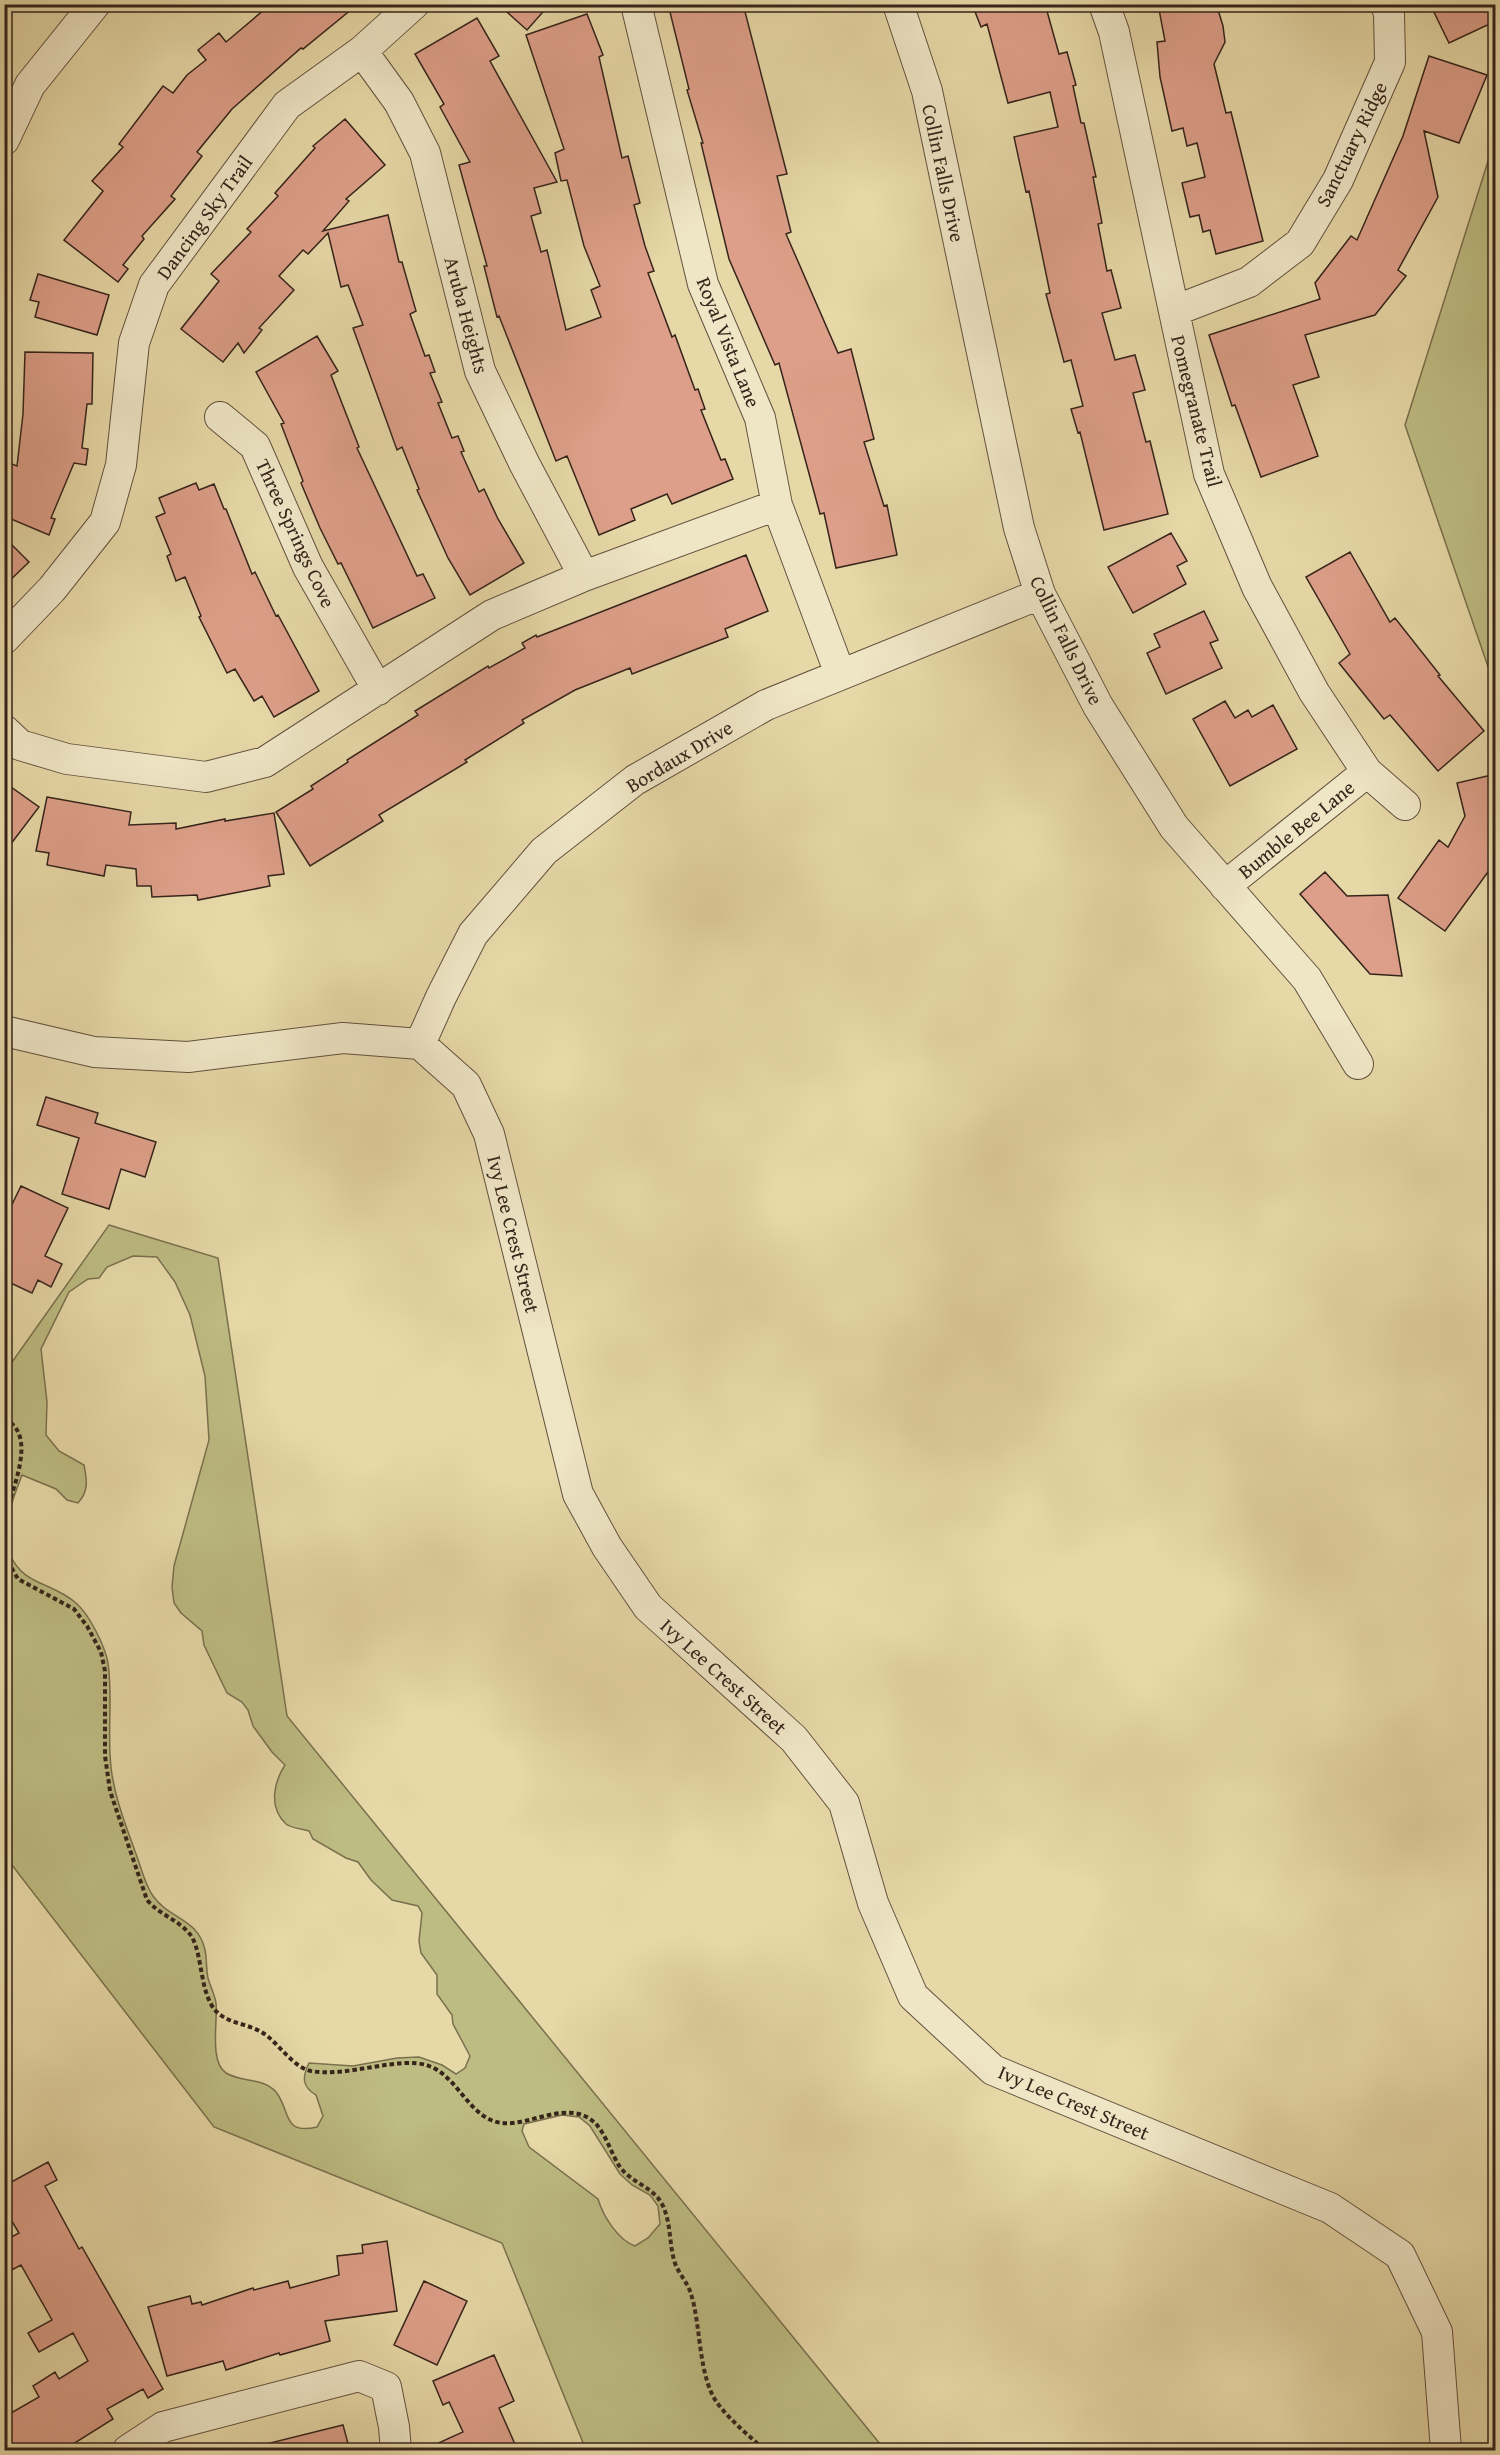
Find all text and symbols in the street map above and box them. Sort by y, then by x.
street label: Sanctuary Ridge [1308,76,1394,212]
street label: Collin Falls Drive [915,101,973,245]
street label: Dancing Sky Trail [149,149,259,285]
street label: Aruba Heights [437,253,497,377]
street label: Royal Vista Lane [690,272,768,412]
street label: Pomegranate Trail [1164,332,1230,490]
street label: Three Springs Cove [249,454,343,612]
street label: Collin Falls Drive [1023,571,1111,709]
street label: Bordaux Drive [620,713,738,799]
street label: Bumble Bee Lane [1231,773,1361,885]
street label: Ivy Lee Crest Street [480,1152,548,1316]
street label: Ivy Lee Crest Street [654,1611,794,1741]
street label: Ivy Lee Crest Street [994,2057,1154,2147]

